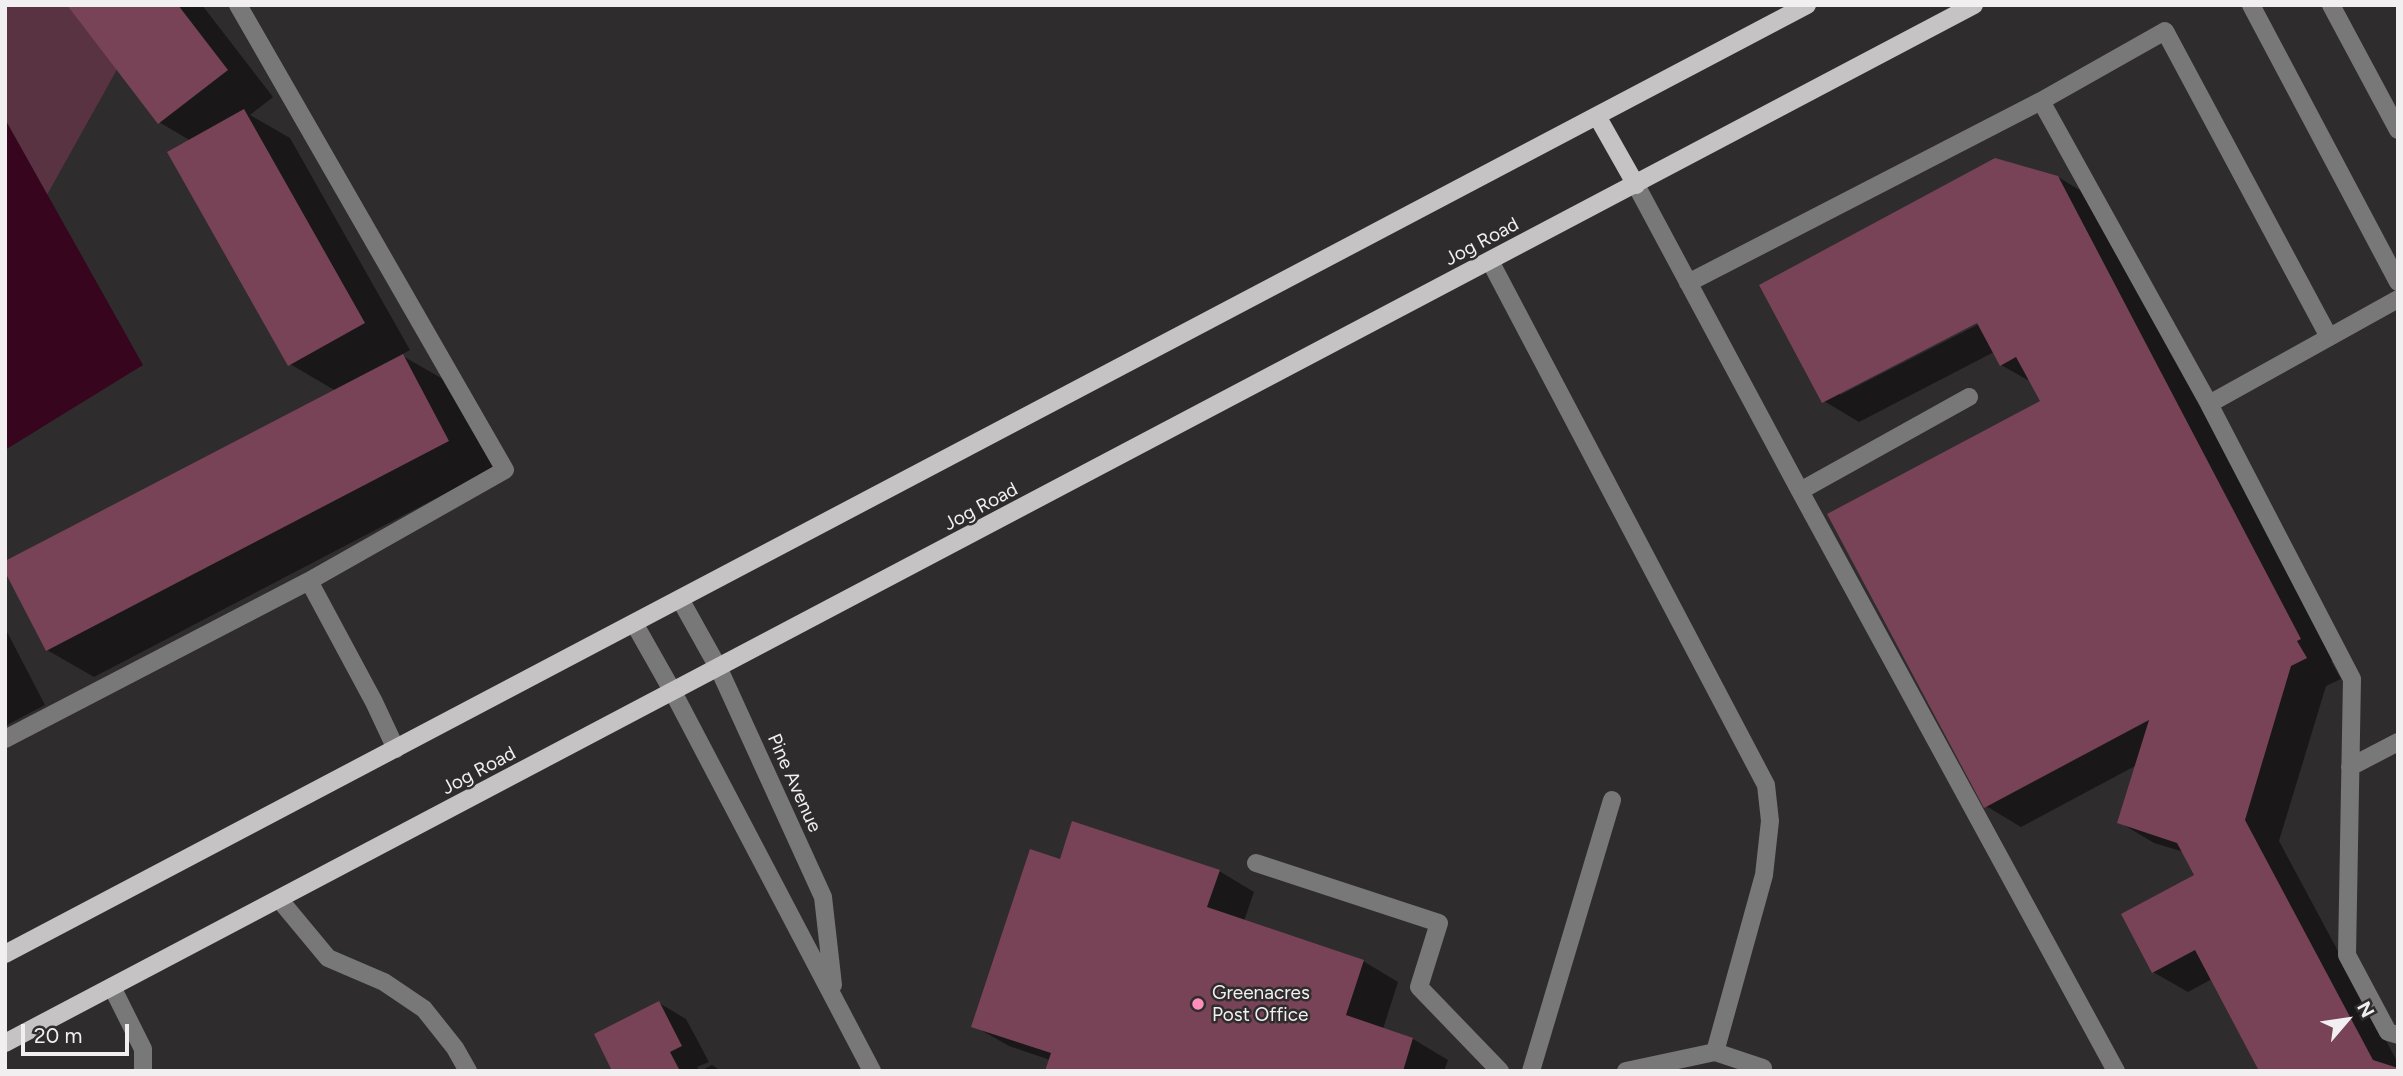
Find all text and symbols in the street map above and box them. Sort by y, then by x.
street label: Jog Road [1441,213,1523,271]
street label: Jog Road [940,478,1022,536]
street label: Pine Avenue [762,730,826,836]
street label: Jog Road [438,742,520,800]
place label: Greenacres Post Office [1212,982,1310,1026]
north arrow [2312,985,2382,1055]
marker: Greenacres Post Office [1190,996,1206,1012]
text: N [2352,998,2379,1022]
scale bar [24,1010,133,1054]
text: 20 m [34,1023,82,1048]

